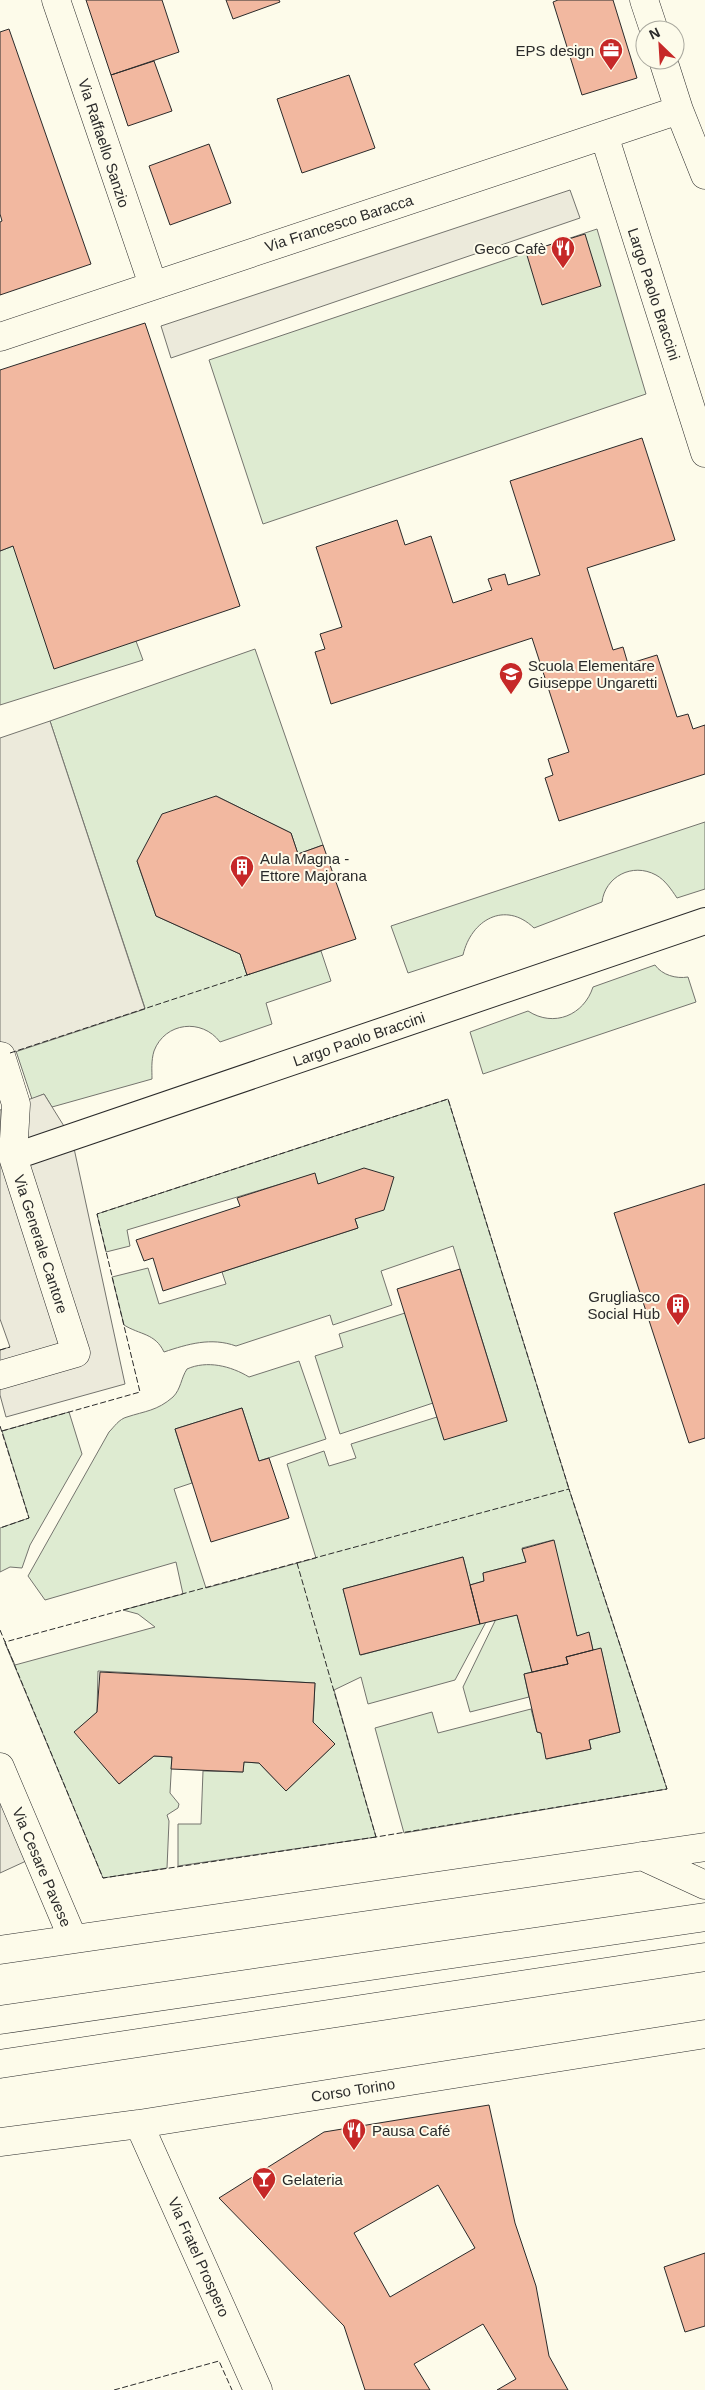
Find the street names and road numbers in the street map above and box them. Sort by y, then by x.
street label: Via Raffaello Sanzio [75,76,133,210]
street label: Via Francesco Baracca [263,191,416,255]
street label: Largo Paolo Braccini [625,226,683,362]
street label: Largo Paolo Braccini [291,1008,427,1070]
street label: Via Generale Cantore [11,1173,71,1315]
street label: Via Cesare Pavese [9,1805,75,1929]
street label: Corso Torino [310,2075,396,2105]
street label: Via Fratel Prospero [165,2195,233,2319]

